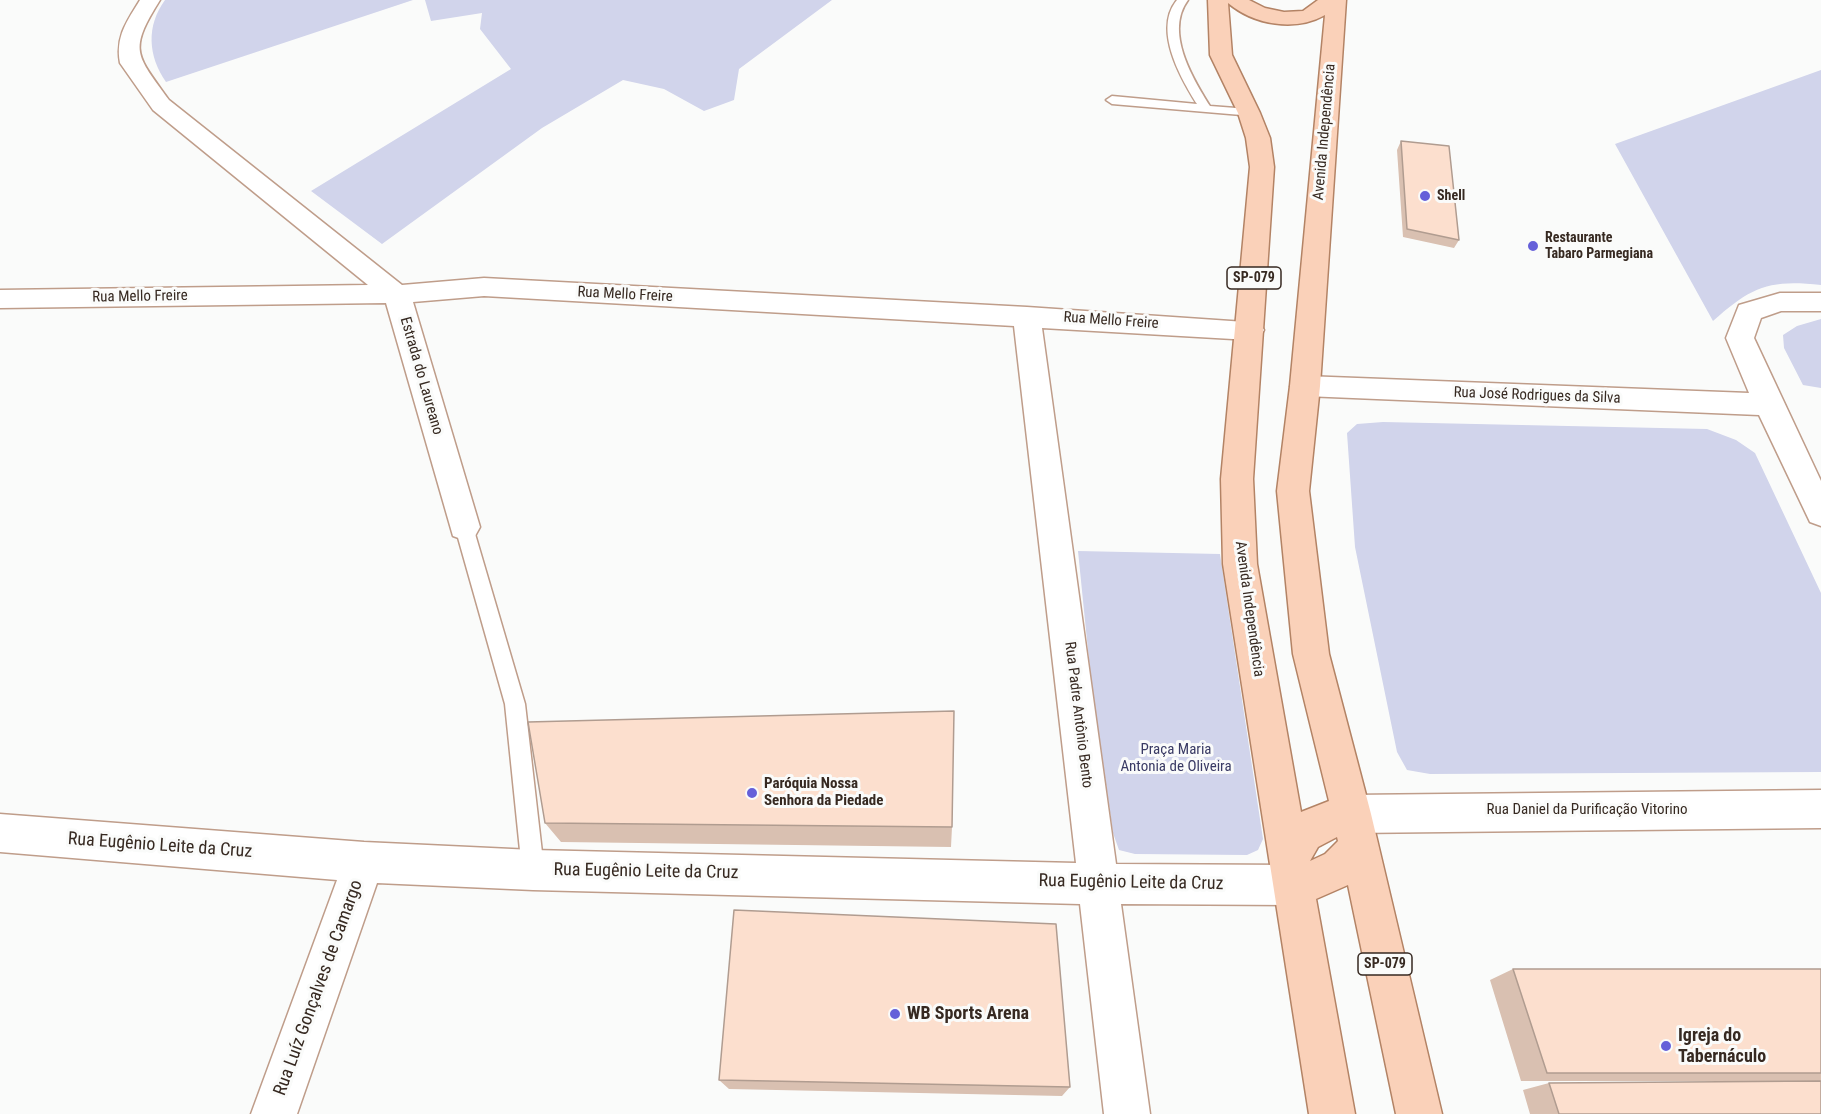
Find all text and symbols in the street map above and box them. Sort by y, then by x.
street label: Avenida Independência [1310,63,1340,201]
place label: Shell [1437,188,1465,204]
marker: Shell [1418,189,1432,203]
place label: Restaurante Tabaro Parmegiana [1545,230,1653,262]
marker: Restaurante Tabaro Parmegiana [1526,239,1540,253]
road number: SP-079 [1227,267,1281,289]
street label: Rua Mello Freire [577,284,673,306]
street label: Rua Mello Freire [92,287,188,307]
street label: Rua Mello Freire [1063,309,1159,333]
street label: Estrada do Laureano [396,315,446,437]
street label: Rua José Rodrigues da Silva [1453,384,1621,408]
street label: Avenida Independência [1231,540,1267,678]
street label: Rua Padre Antônio Bento [1060,641,1096,789]
park label: Praça Maria Antonia de Oliveira [1120,741,1232,776]
place label: Paróquia Nossa Senhora da Piedade [764,775,883,810]
marker: Paróquia Nossa Senhora da Piedade [745,786,759,800]
street label: Rua Daniel da Purificação Vitorino [1487,801,1687,819]
street label: Rua Eugênio Leite da Cruz [67,829,253,863]
street label: Rua Eugênio Leite da Cruz [553,860,739,884]
street label: Rua Eugênio Leite da Cruz [1038,871,1224,895]
street label: Rua Luíz Gonçalves de Camargo [270,877,368,1099]
road number: SP-079 [1358,953,1412,975]
place label: WB Sports Arena [907,1003,1029,1025]
marker: WB Sports Arena [888,1007,902,1021]
place label: Igreja do Tabernáculo [1678,1025,1766,1068]
marker: Igreja do Tabernáculo [1659,1039,1673,1053]

